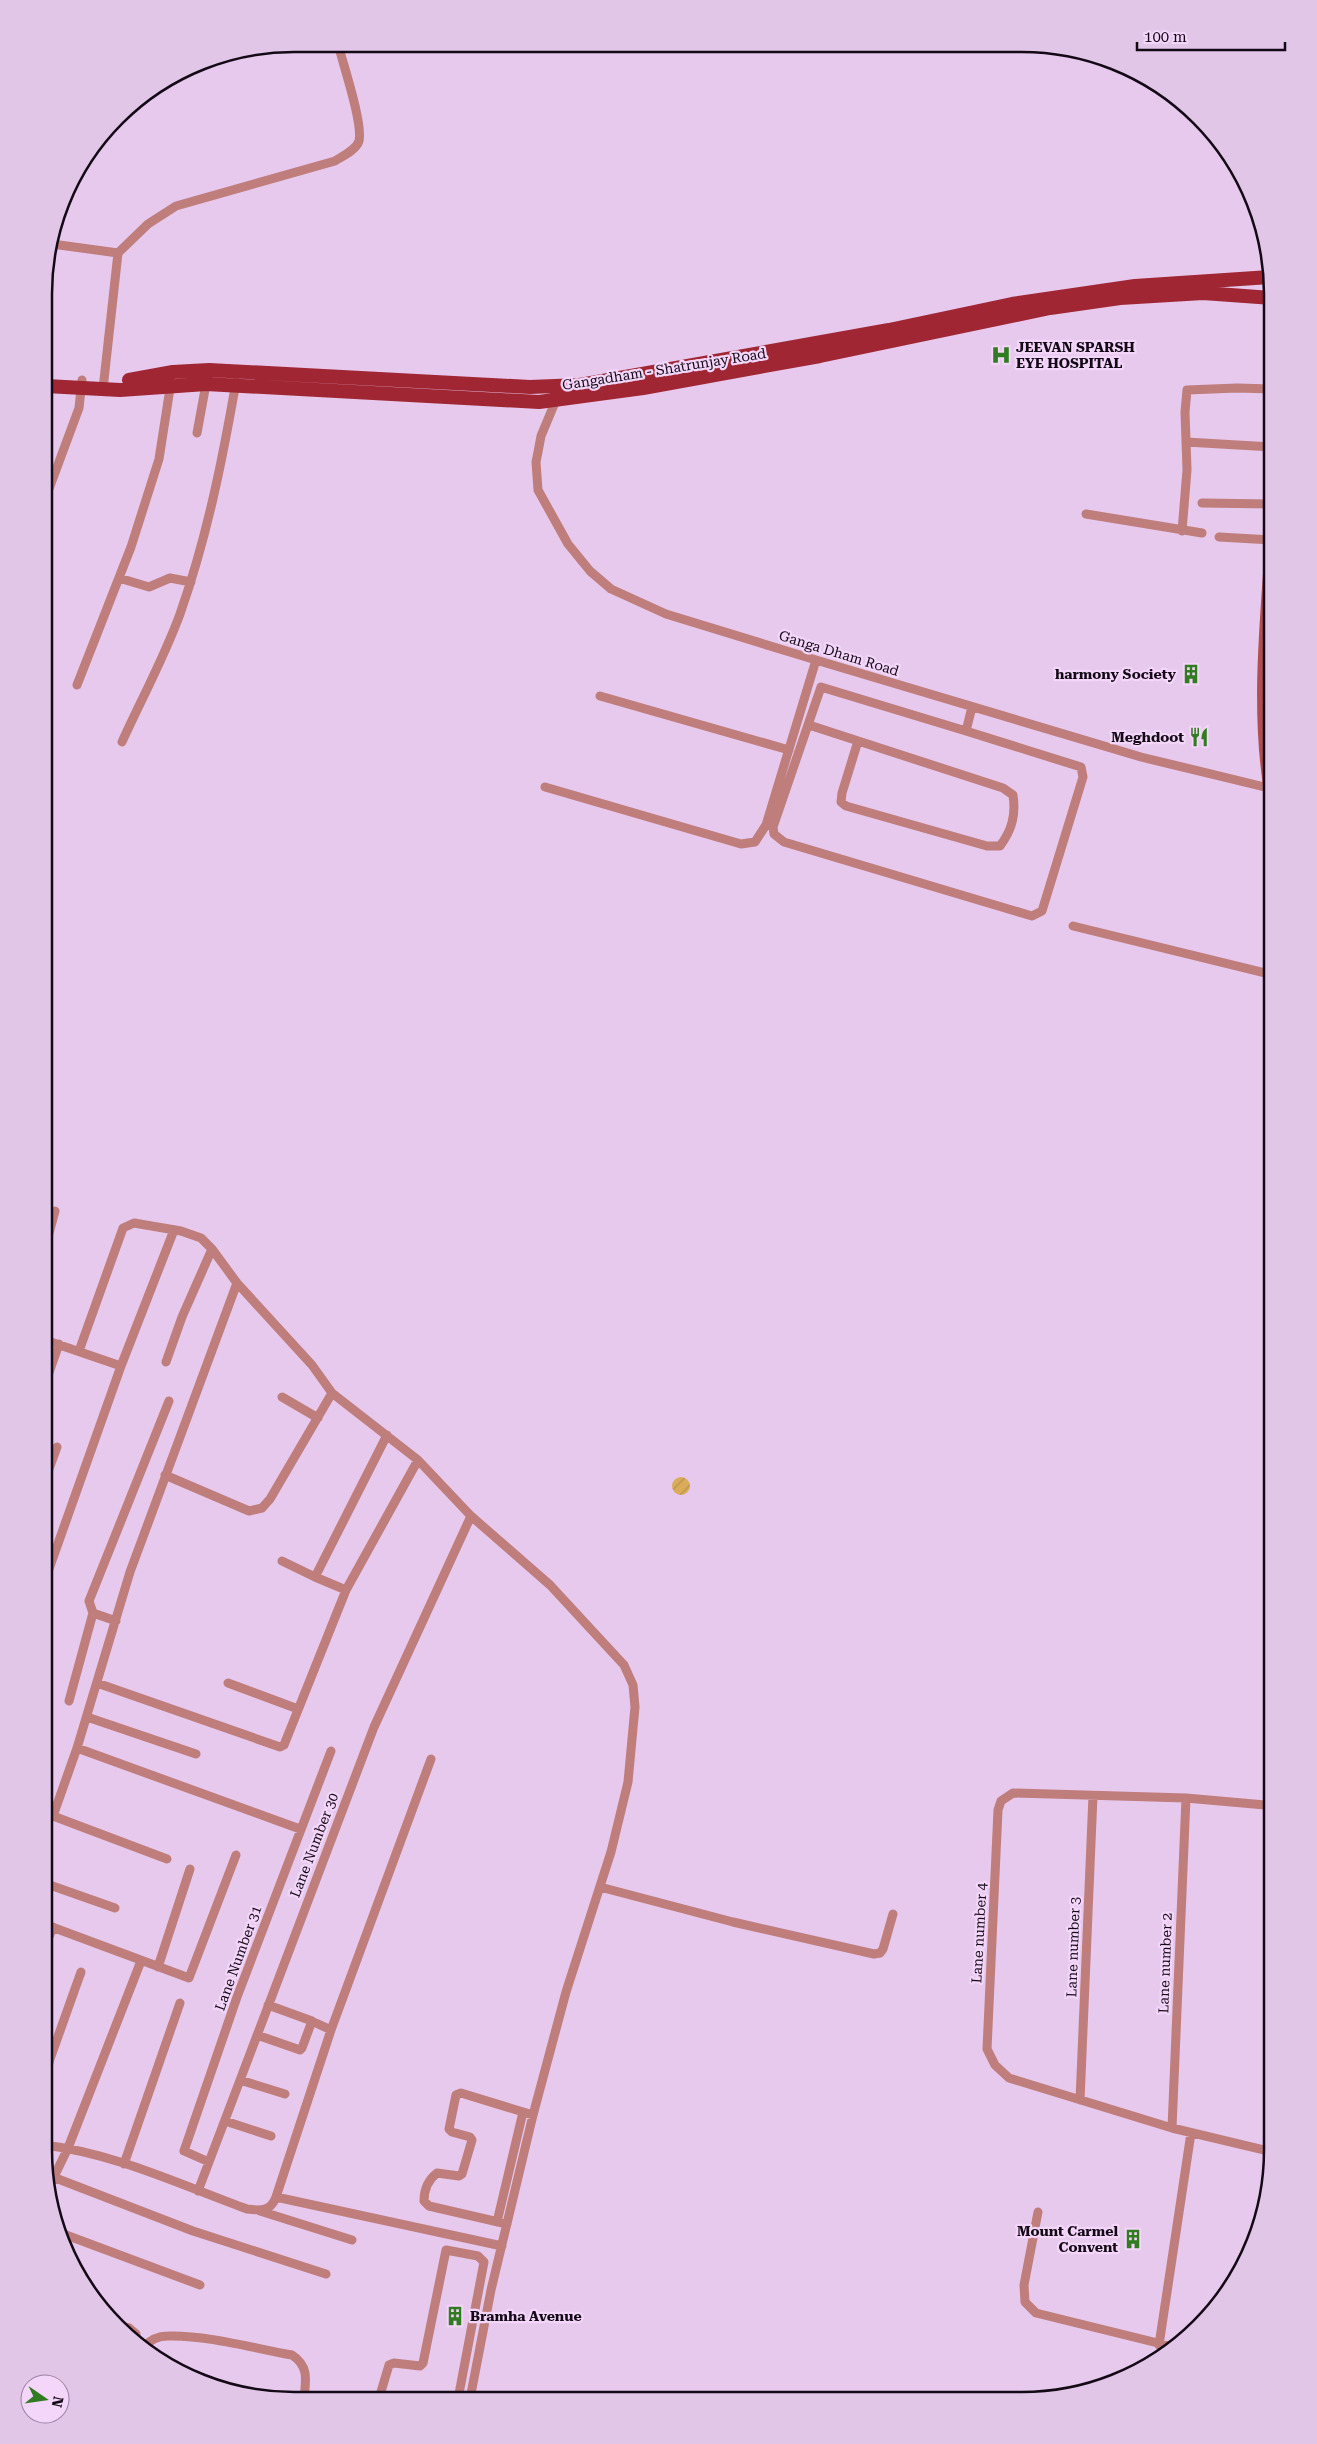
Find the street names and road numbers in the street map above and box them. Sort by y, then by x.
street label: Gangadham - Shatrunjay Road [561,345,767,393]
street label: Ganga Dham Road [777,627,901,679]
street label: Lane Number 30 [287,1790,341,1900]
street label: Lane number 4 [968,1882,990,1984]
street label: Lane number 3 [1063,1896,1083,1998]
street label: Lane Number 31 [212,1903,265,2013]
street label: Lane number 2 [1155,1912,1175,2014]

